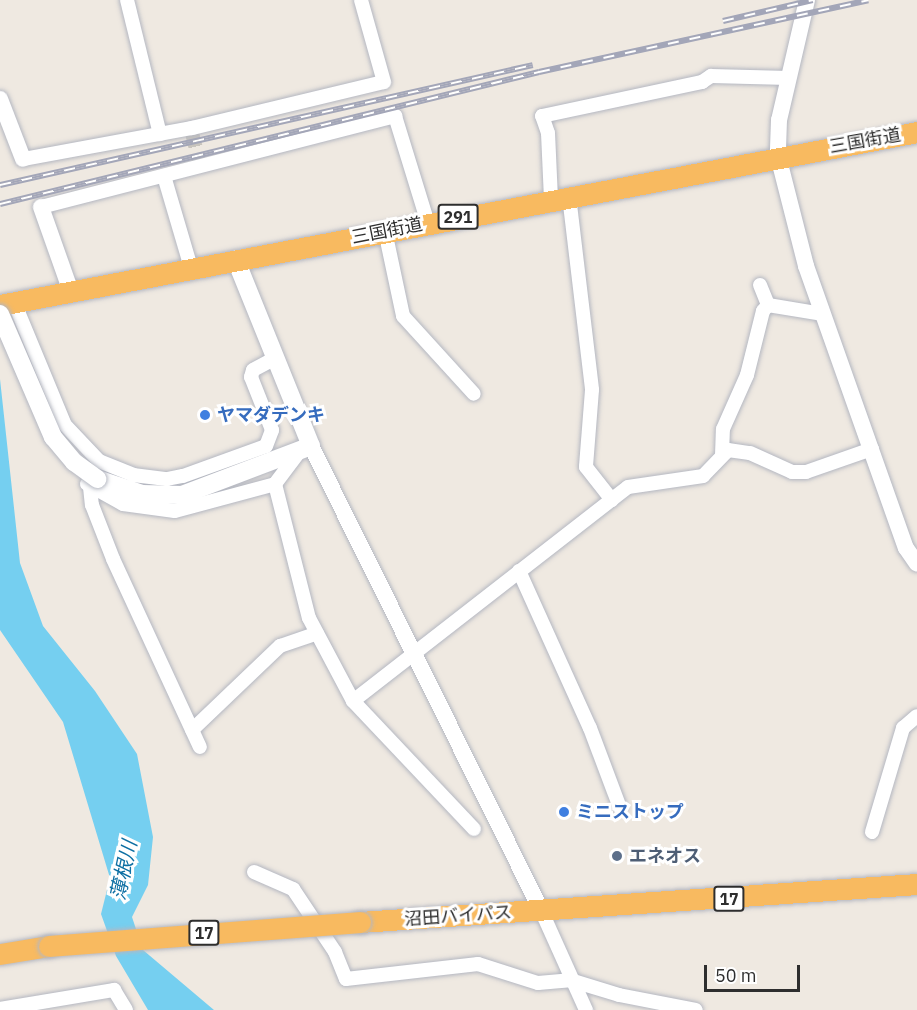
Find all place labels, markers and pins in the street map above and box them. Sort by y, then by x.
place label: ヤマダデンキ [217,404,325,426]
marker: ヤマダデンキ [198,408,212,422]
place label: ミニストップ [576,801,684,823]
marker: ミニストップ [557,805,571,819]
place label: エネオス [629,845,701,867]
marker: エネオス [610,849,624,863]

